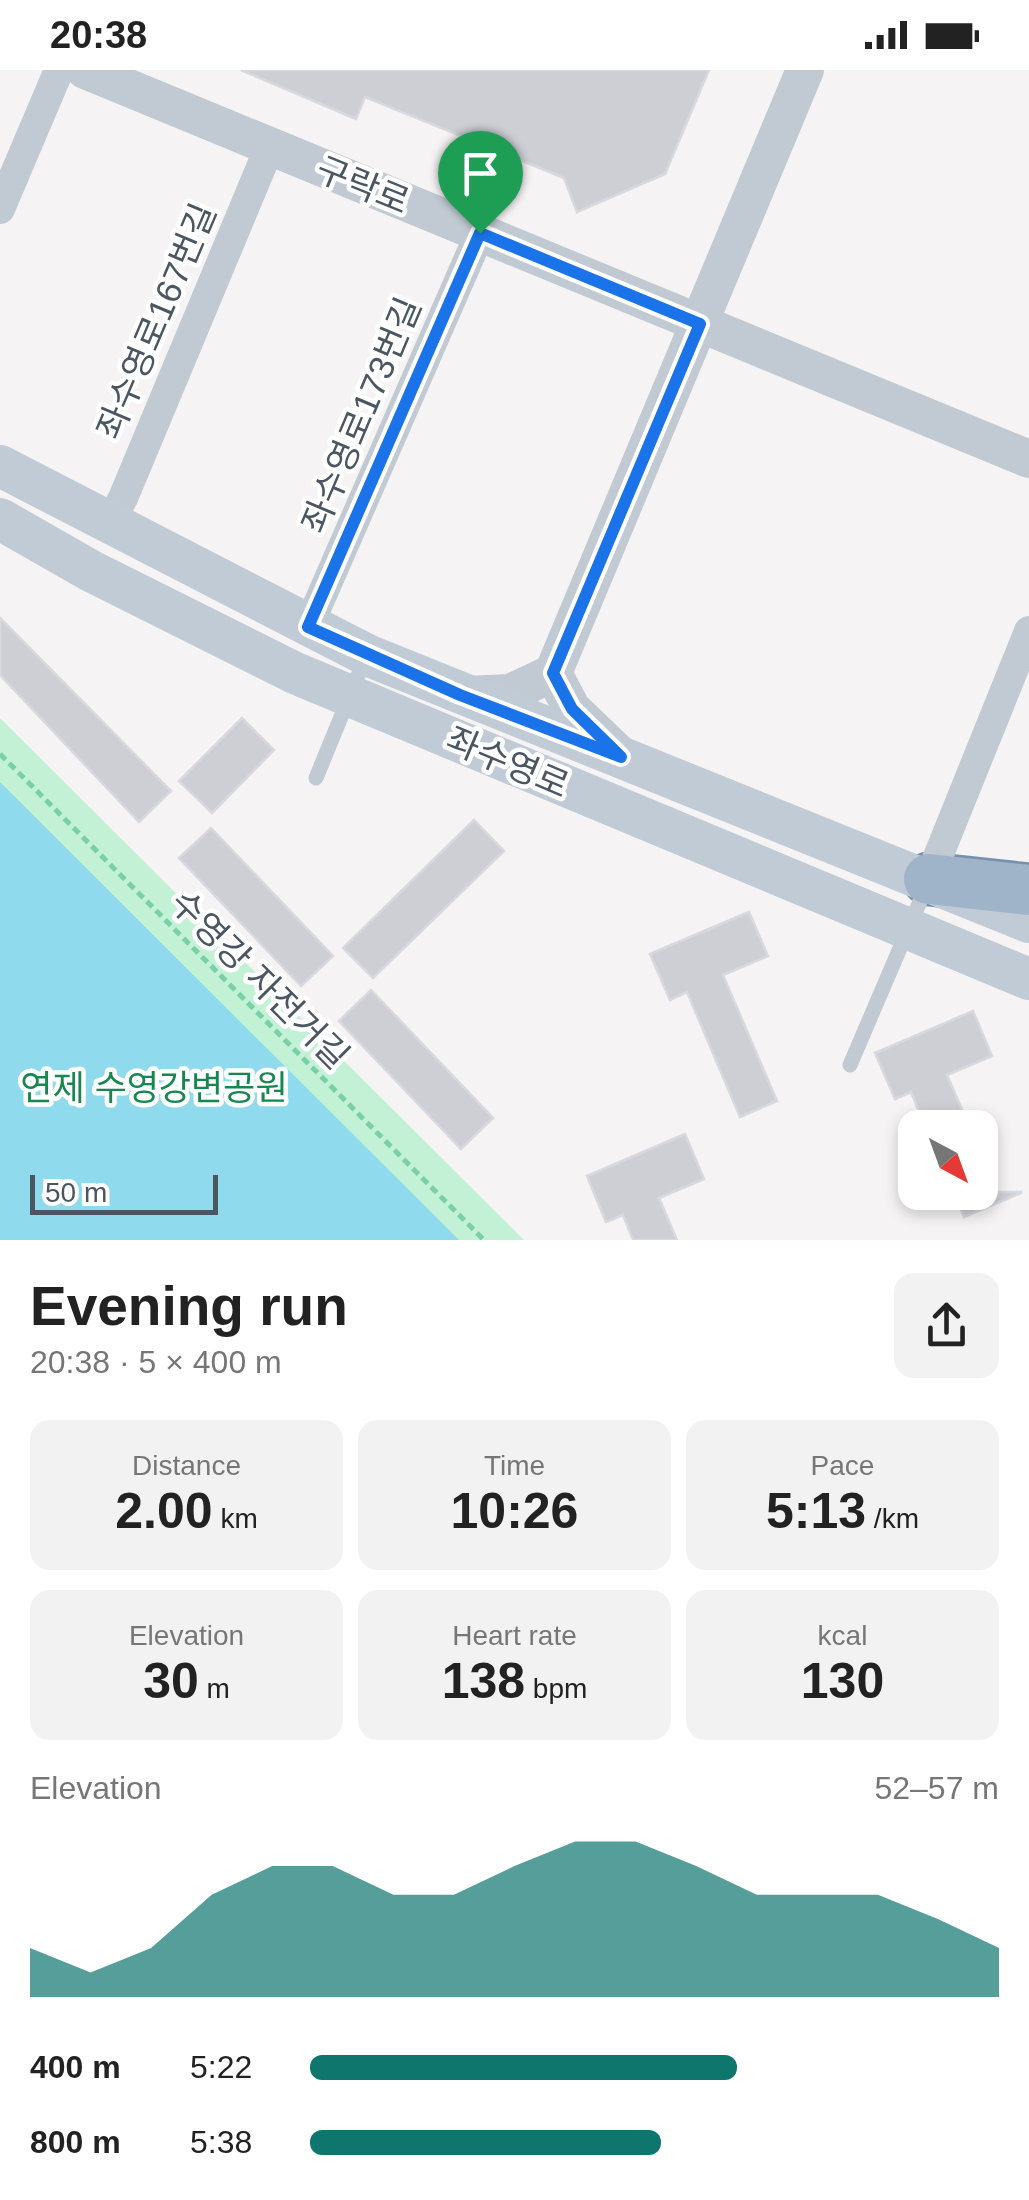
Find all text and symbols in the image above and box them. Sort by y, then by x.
text: 20:38 [50,14,147,56]
pin [438,131,523,234]
icon: arrive [453,146,508,201]
street label: 구락로 [311,149,415,221]
street label: 좌수영로167번길 [89,198,223,444]
street label: 좌수영로173번길 [294,292,428,538]
street label: 좌수영로 [441,719,575,805]
street label: 수영강 자전거길 [163,882,357,1076]
park label: 연제 수영강변공원 [20,1068,288,1107]
north arrow [898,1110,998,1210]
map controls [898,1110,998,1210]
scale bar [30,1170,218,1214]
text: 50 m [45,1177,107,1208]
button: share [894,1273,999,1378]
text: Evening run [30,1275,348,1337]
text: 20:38 · 5 × 400 m [30,1344,282,1380]
text: Distance [132,1450,241,1481]
text: Time [484,1450,545,1481]
text: Pace [811,1450,874,1481]
text: 2.00 [115,1483,213,1539]
text: 10:26 [451,1483,578,1539]
text: 5:13 [766,1483,866,1539]
text: km [213,1503,258,1534]
text: /km [866,1503,919,1534]
text: Elevation [129,1620,244,1651]
text: Heart rate [452,1620,577,1651]
text: kcal [818,1620,867,1651]
text: 30 [143,1653,199,1709]
text: 138 [442,1653,525,1709]
text: 130 [801,1653,884,1709]
text: m [199,1673,230,1704]
text: bpm [525,1673,587,1704]
text: Elevation [30,1770,162,1806]
text: 52–57 m [874,1770,999,1806]
text: 400 m [30,2049,121,2085]
text: 5:22 [190,2049,252,2085]
text: 800 m [30,2124,121,2160]
text: 5:38 [190,2124,252,2160]

